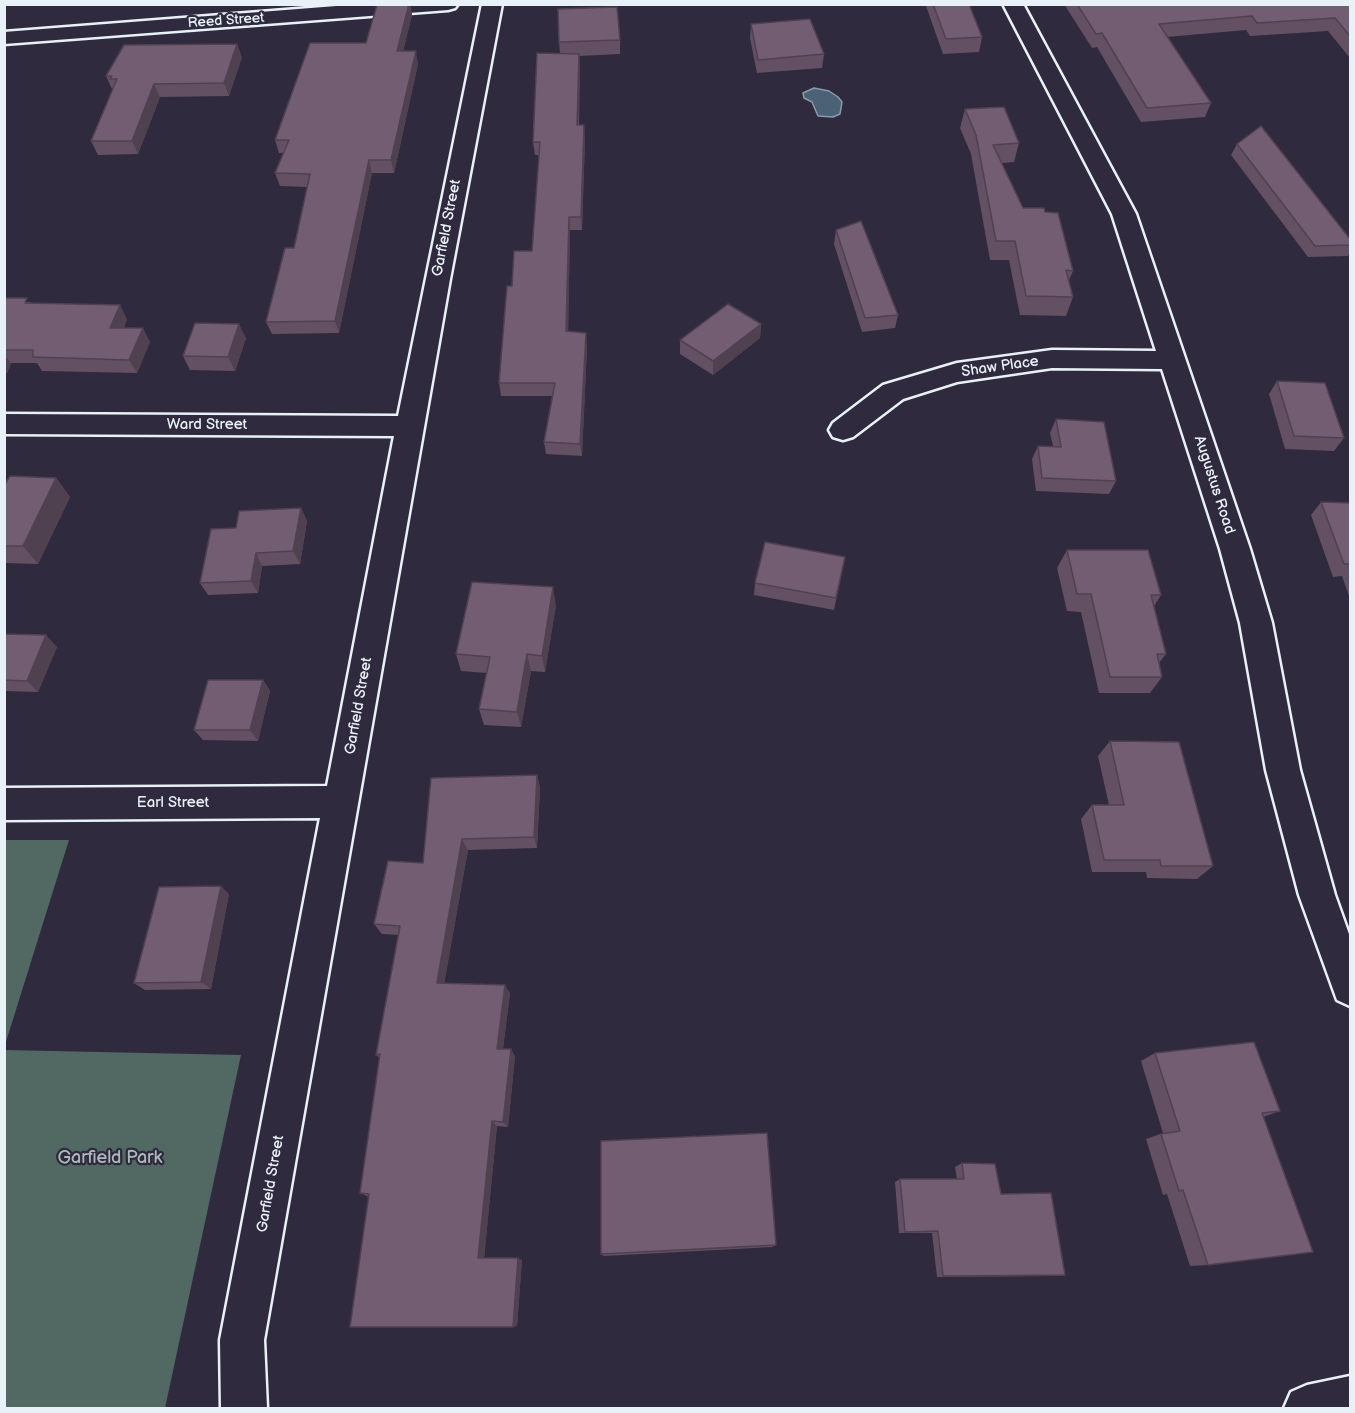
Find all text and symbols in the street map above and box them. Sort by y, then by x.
street label: Reed Street [187,10,265,32]
street label: Garfield Street [429,178,465,278]
street label: Shaw Place [960,353,1040,381]
street label: Ward Street [167,416,247,434]
street label: Augustus Road [1190,434,1238,536]
street label: Garfield Street [342,656,376,756]
street label: Earl Street [137,794,209,812]
street label: Garfield Street [254,1134,288,1234]
park label: Garfield Park [58,1147,162,1169]

